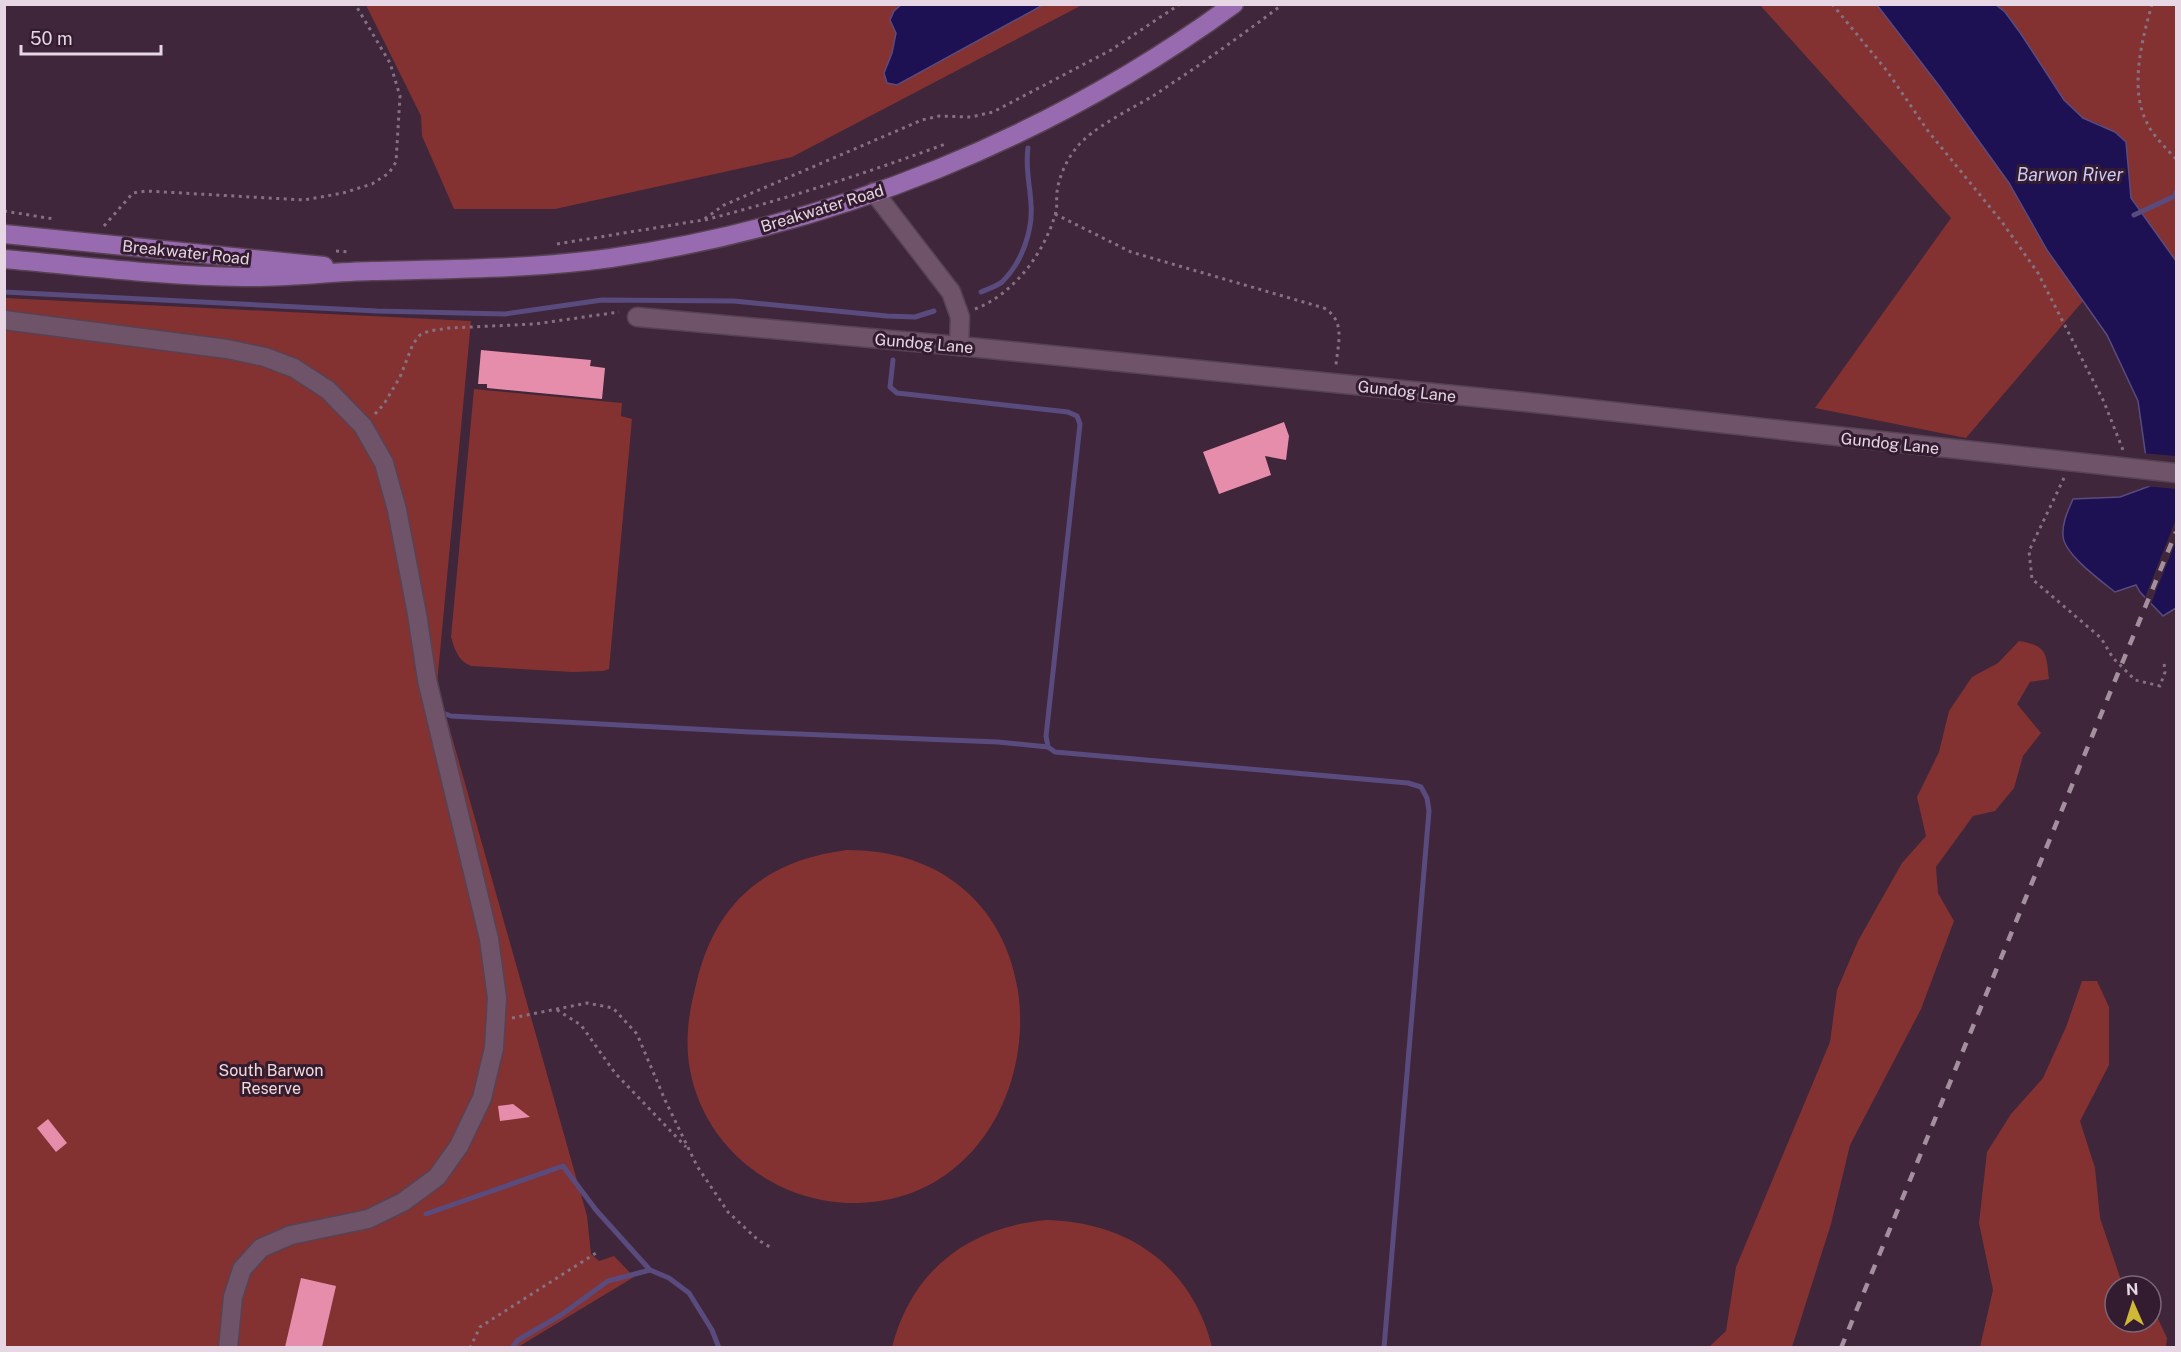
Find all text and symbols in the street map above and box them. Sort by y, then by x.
scale bar [21,18,160,56]
text: 50 m [30,28,73,49]
water label: Barwon River [2017,164,2124,185]
street label: Breakwater Road [758,181,886,236]
street label: Breakwater Road [121,236,250,269]
street label: Gundog Lane [874,330,974,357]
street label: Gundog Lane [1357,377,1457,406]
street label: Gundog Lane [1840,429,1940,458]
park label: South Barwon Reserve [218,1061,324,1098]
north arrow [2103,1274,2163,1334]
text: N [2125,1280,2139,1299]

